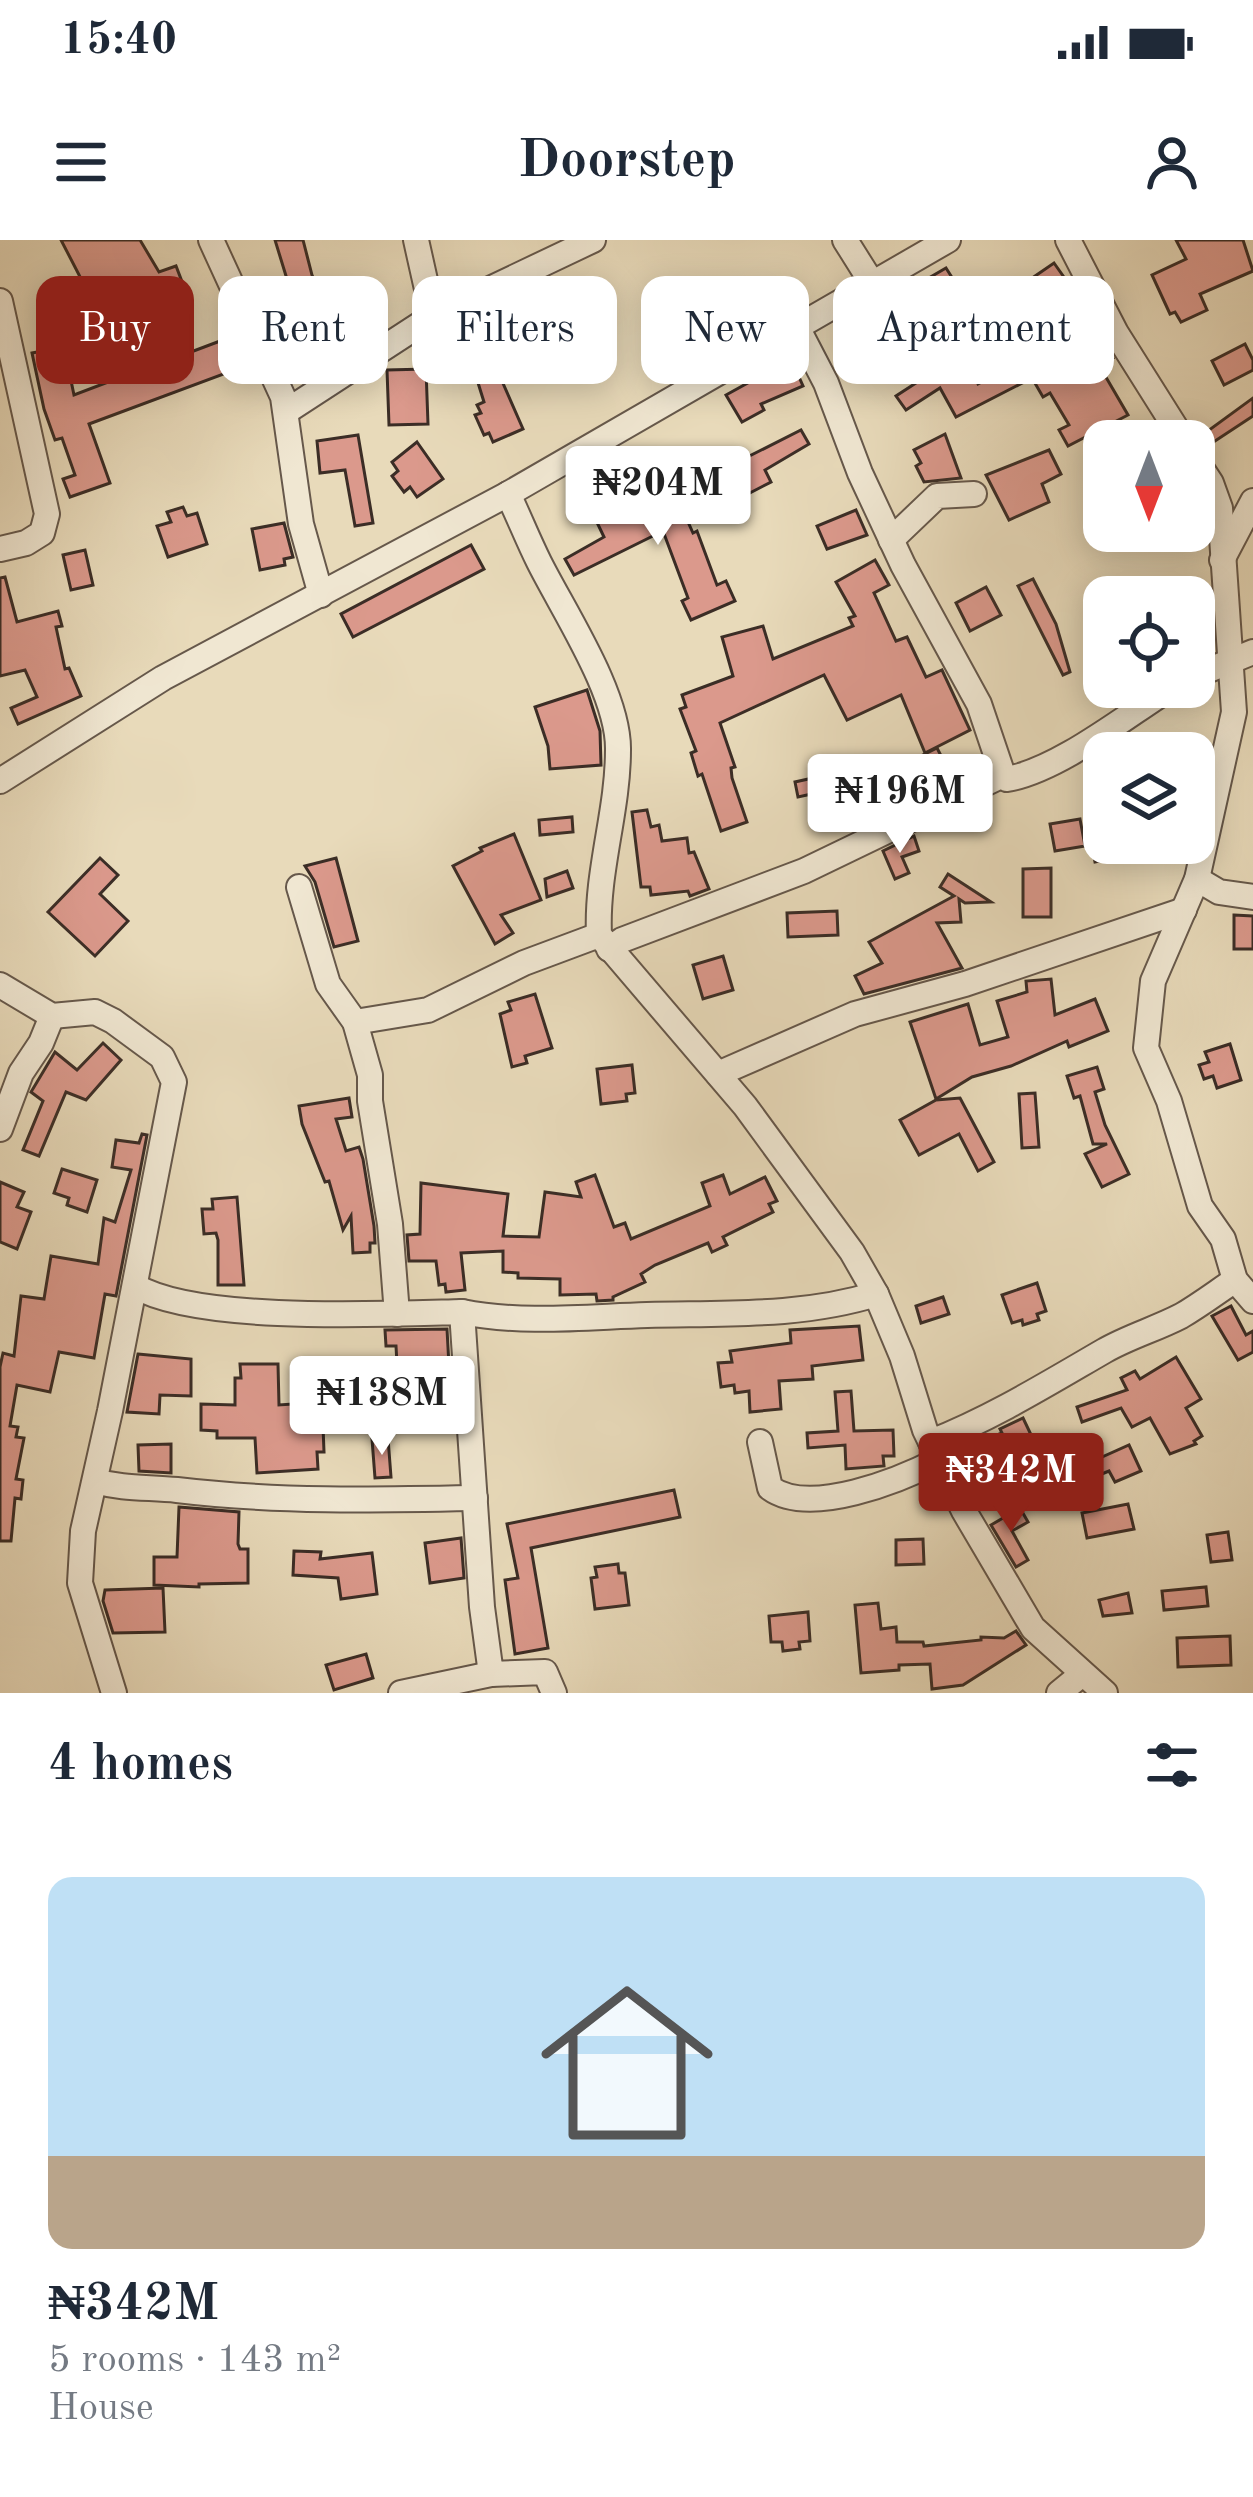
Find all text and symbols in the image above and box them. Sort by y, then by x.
text: 15:40 [60,19,177,64]
icon: menu [48,129,114,195]
icon: person [1139,129,1205,195]
text: Doorstep [517,135,736,189]
chip: Buy [36,276,194,384]
chip: Rent [218,276,388,384]
chip: Filters [412,276,617,384]
chip: New [641,276,809,384]
chip: Apartment [833,276,1114,384]
north arrow [1083,420,1215,552]
map controls [1083,420,1215,864]
pin: ₦204M [574,446,742,548]
text: ₦204M [593,465,723,504]
button: locate [1083,576,1215,708]
button: layers [1083,732,1215,864]
pin: ₦196M [816,754,984,856]
text: ₦196M [835,773,965,812]
pin: ₦138M [298,1356,466,1458]
text: ₦138M [317,1375,447,1414]
pin: ₦342M [927,1433,1095,1535]
text: ₦342M [946,1452,1076,1491]
icon: filters [1139,1732,1205,1798]
text: 4 homes [48,1740,233,1791]
icon: home [519,1955,735,2171]
text: ₦342M [48,2280,219,2331]
text: 5 rooms · 143 m² [48,2341,341,2380]
text: House [48,2389,154,2428]

